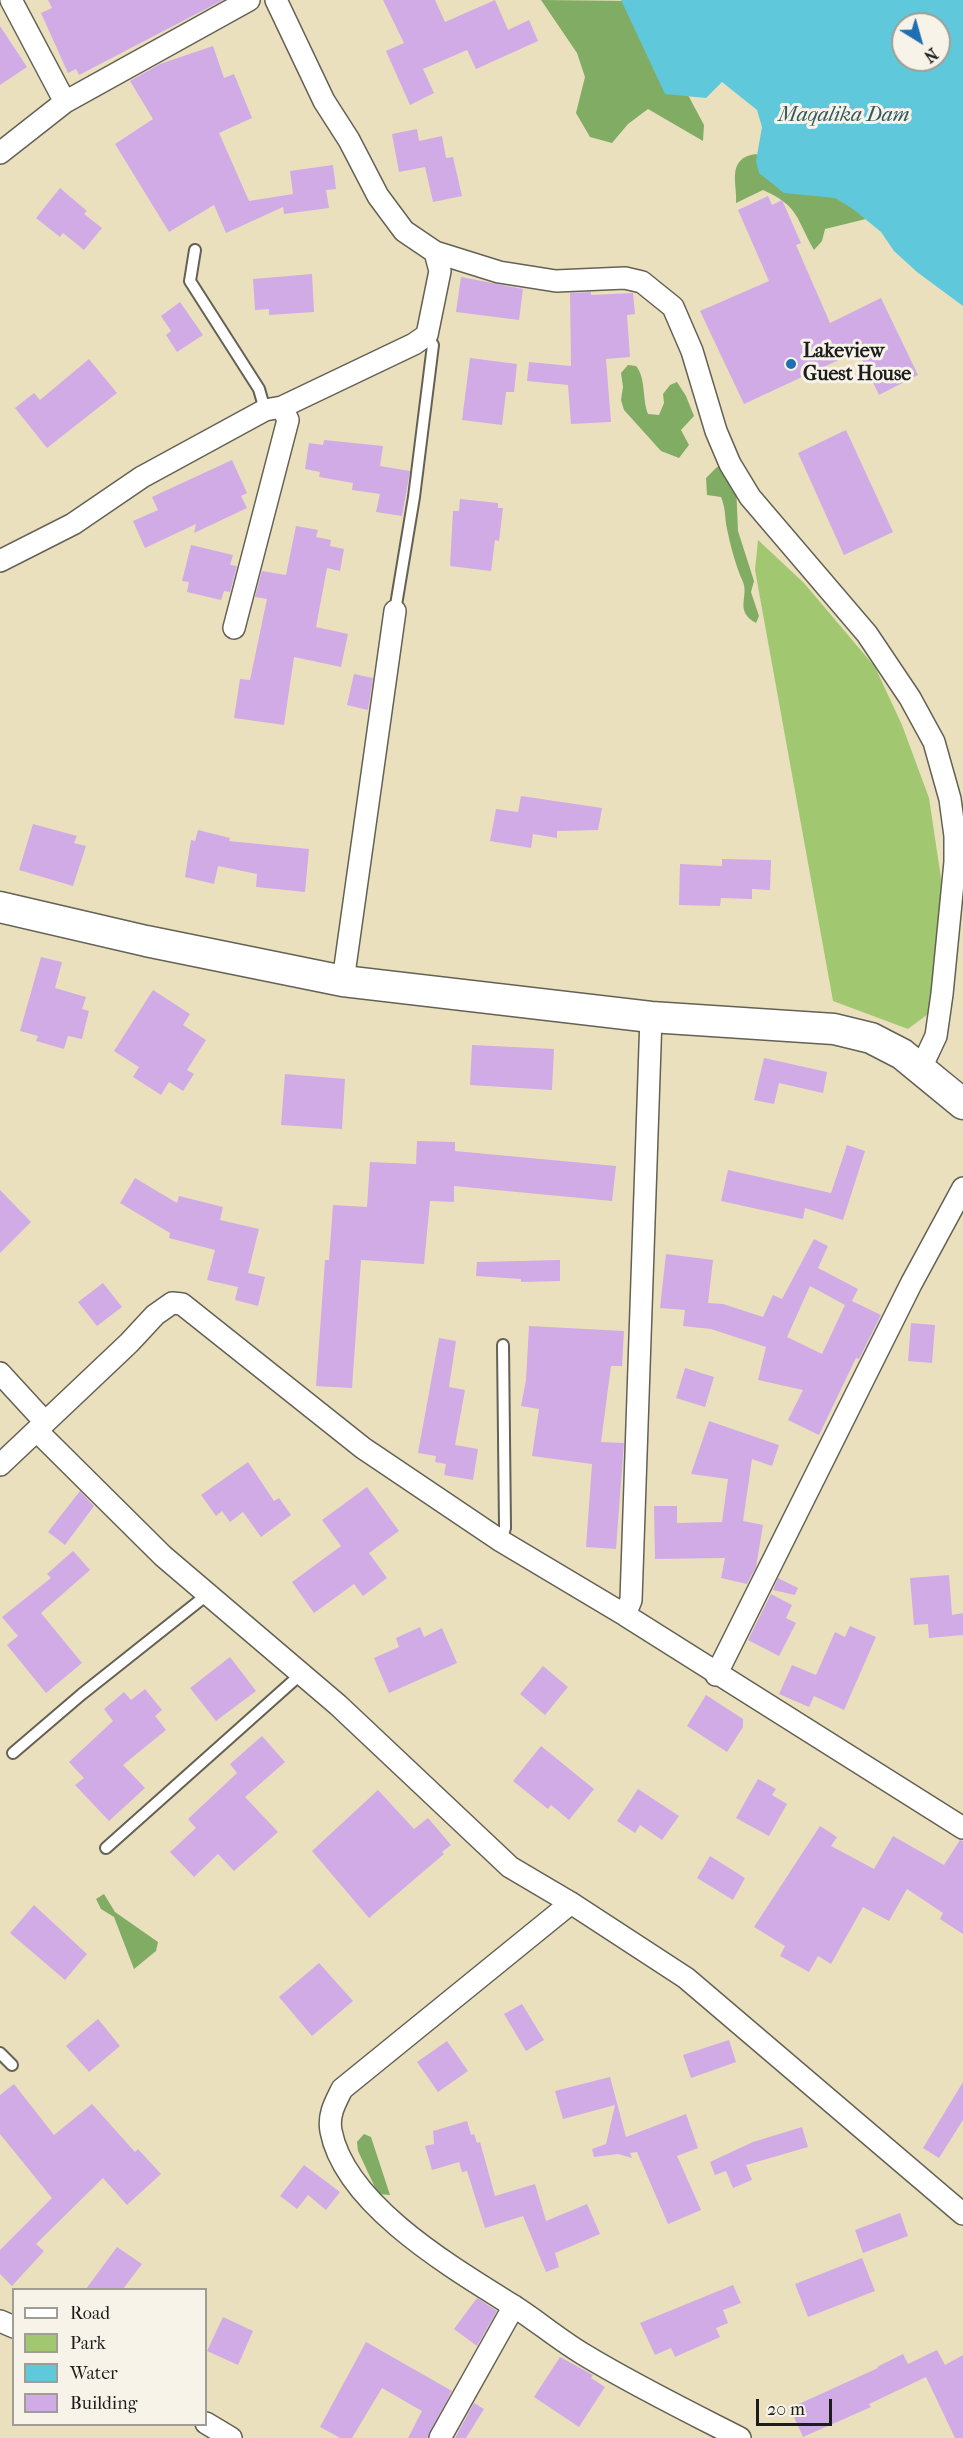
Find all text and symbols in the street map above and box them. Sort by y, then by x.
north arrow [891,12,951,72]
text: N [920,44,942,66]
water label: Maqalika Dam [778,103,910,129]
place label: Lakeview Guest House [803,340,911,387]
marker: Lakeview Guest House [784,357,798,371]
legend [12,2288,207,2426]
text: Road [70,2303,110,2324]
text: Park [70,2333,106,2354]
text: Water [70,2363,118,2384]
scale bar [759,2387,836,2425]
text: Building [70,2393,137,2414]
text: 20 m [767,2399,805,2420]

